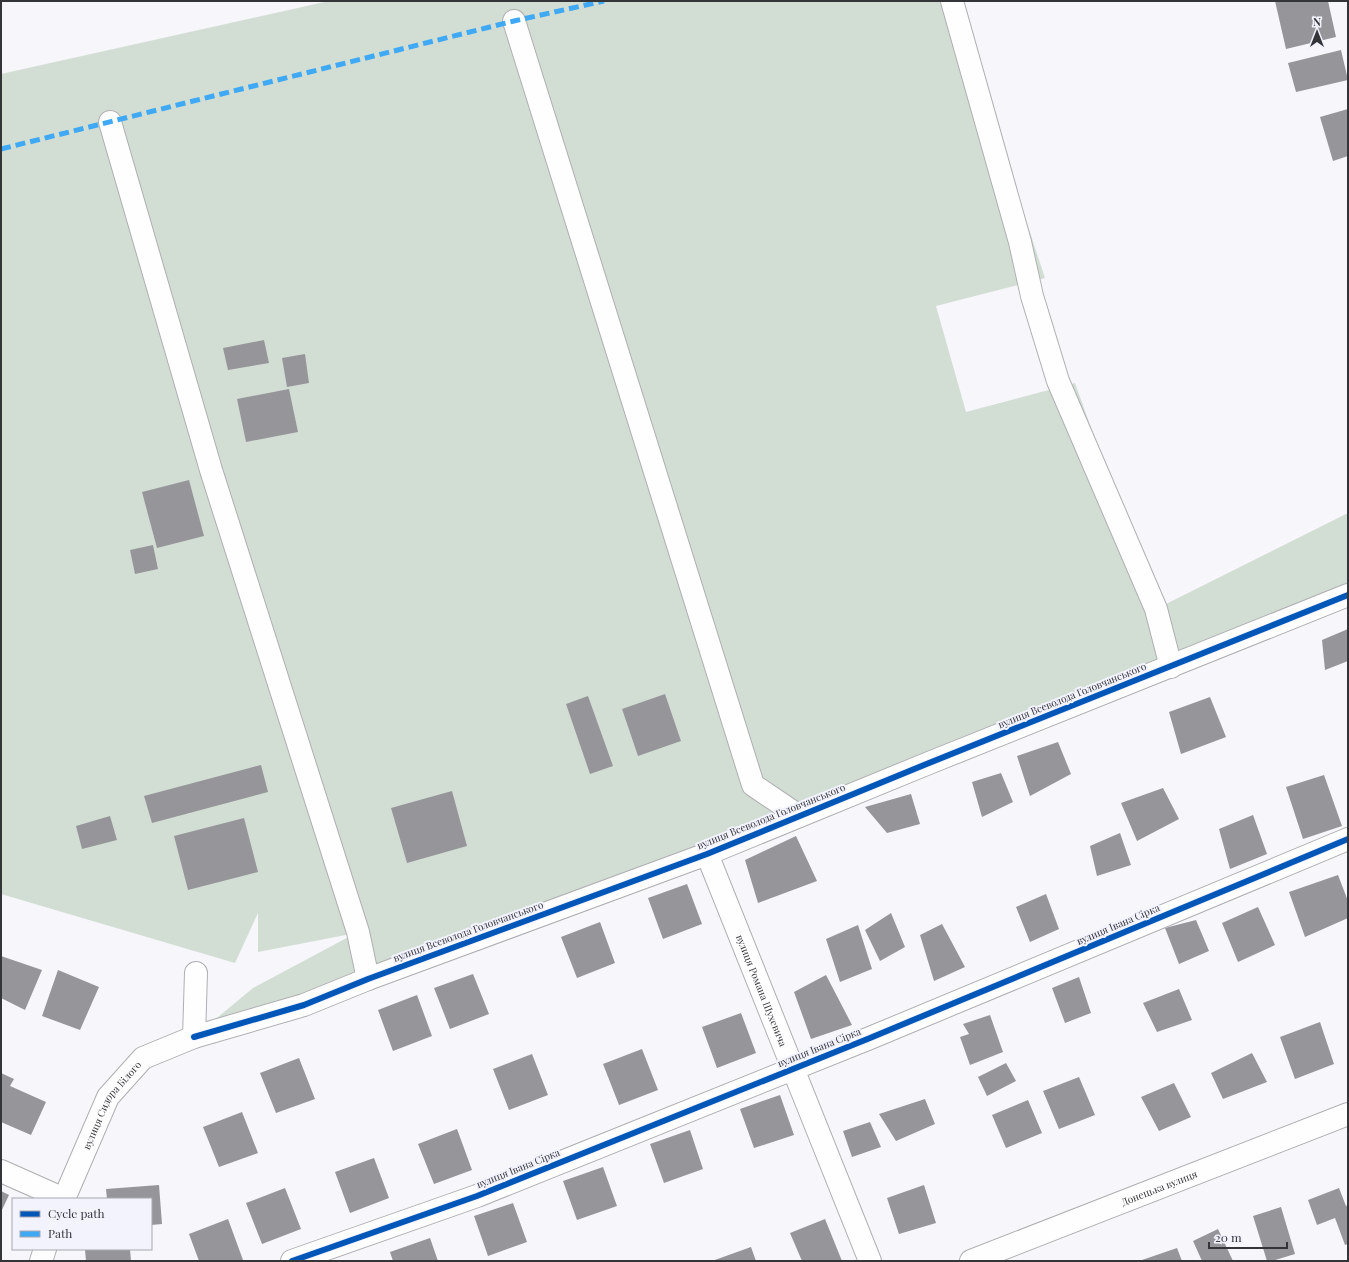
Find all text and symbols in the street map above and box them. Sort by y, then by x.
north arrow [1297,12,1337,52]
text: N [1313,14,1321,29]
street label: вулиця Всеволода Головчанського [996,659,1149,731]
street label: вулиця Всеволода Головчанського [695,780,848,852]
street label: вулиця Всеволода Головчанського [391,897,546,965]
street label: вулиця Івана Сірка [1074,900,1162,948]
street label: вулиця Романа Шухевича [733,932,790,1049]
street label: вулиця Івана Сірка [775,1024,863,1070]
street label: вулиця Сидора Білого [79,1058,144,1152]
street label: вулиця Івана Сірка [474,1145,562,1191]
street label: Донецька вулиця [1119,1166,1200,1209]
legend [12,1198,152,1250]
text: Cycle path [48,1205,105,1221]
scale bar [1209,1224,1287,1250]
text: Path [48,1225,72,1241]
text: 20 m [1215,1229,1242,1245]

